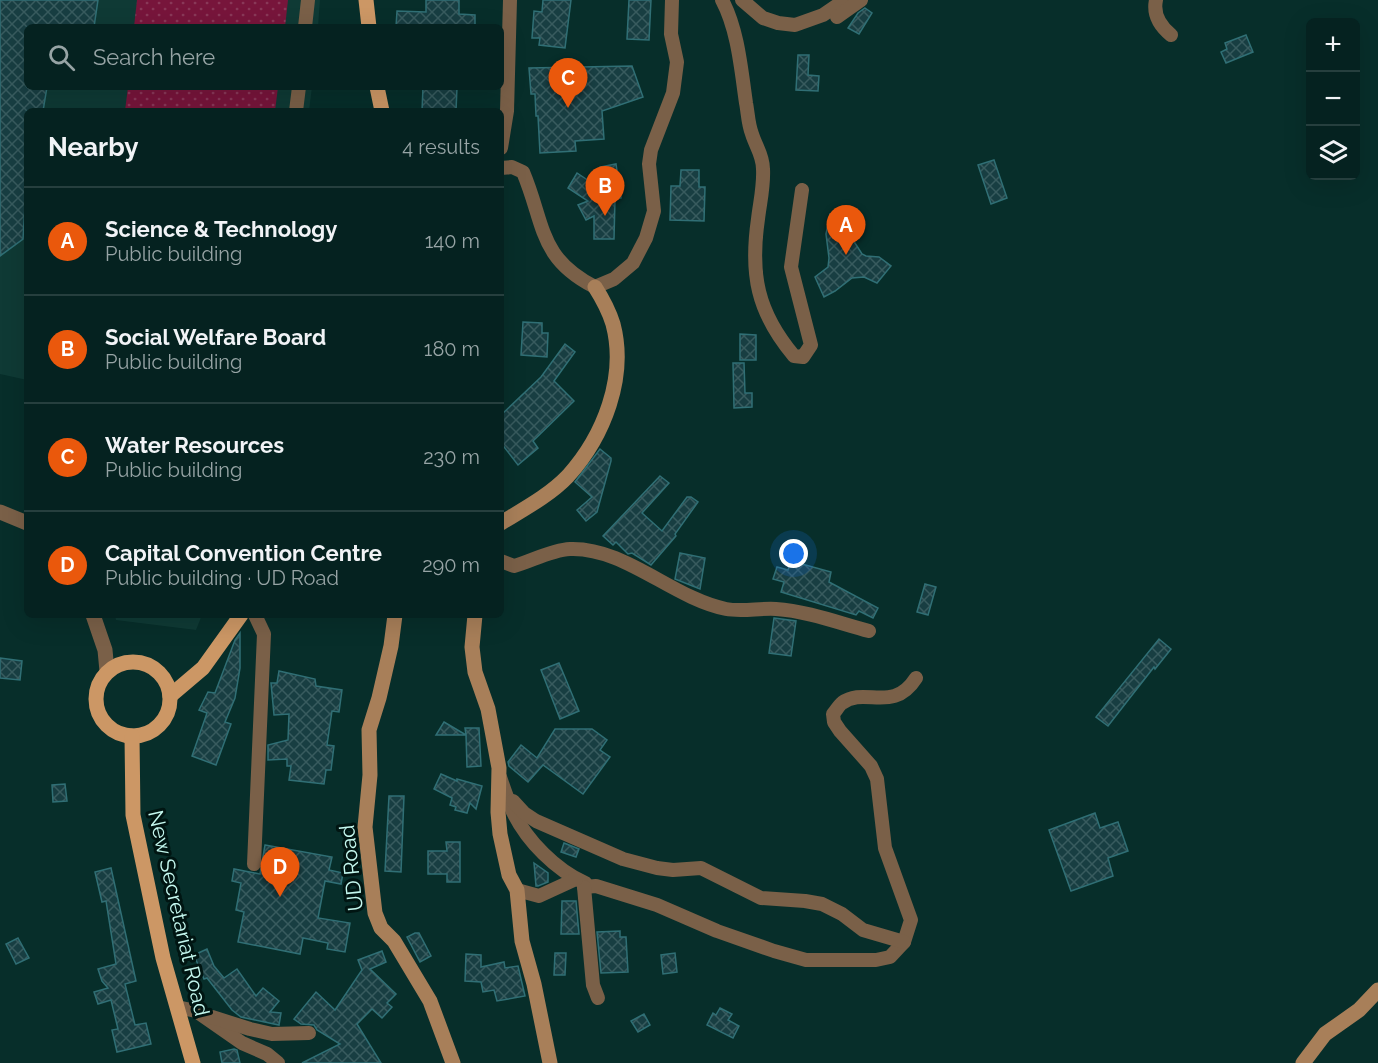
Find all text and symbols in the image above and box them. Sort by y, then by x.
map controls [1306,18,1360,180]
button: + [1306,18,1360,72]
search box [24,24,504,90]
icon: search [45,41,78,74]
text: Search here [93,44,215,70]
pin: C [548,58,588,108]
button: − [1306,72,1360,126]
button: layers [1306,126,1360,180]
text: Nearby [48,132,138,162]
text: 4 results [402,135,480,159]
pin: B [586,166,624,216]
pin: A [826,206,866,255]
text: Science & Technology [105,216,337,242]
text: A [61,229,74,253]
text: 140 m [425,229,480,253]
text: Public building [105,242,242,266]
text: Social Welfare Board [105,324,326,350]
text: B [61,337,74,361]
text: 180 m [424,337,480,361]
text: Public building [105,350,242,374]
text: Water Resources [105,432,284,458]
text: C [61,445,74,469]
text: 230 m [423,445,480,469]
text: Public building [105,458,242,482]
your location [779,539,808,568]
text: Capital Convention Centre [105,540,382,566]
text: D [60,553,75,577]
text: 290 m [422,553,480,577]
text: Public building · UD Road [105,566,339,590]
street label: New Secretariat Road [143,808,215,1018]
street label: UD Road [334,824,368,912]
pin: D [260,848,300,897]

